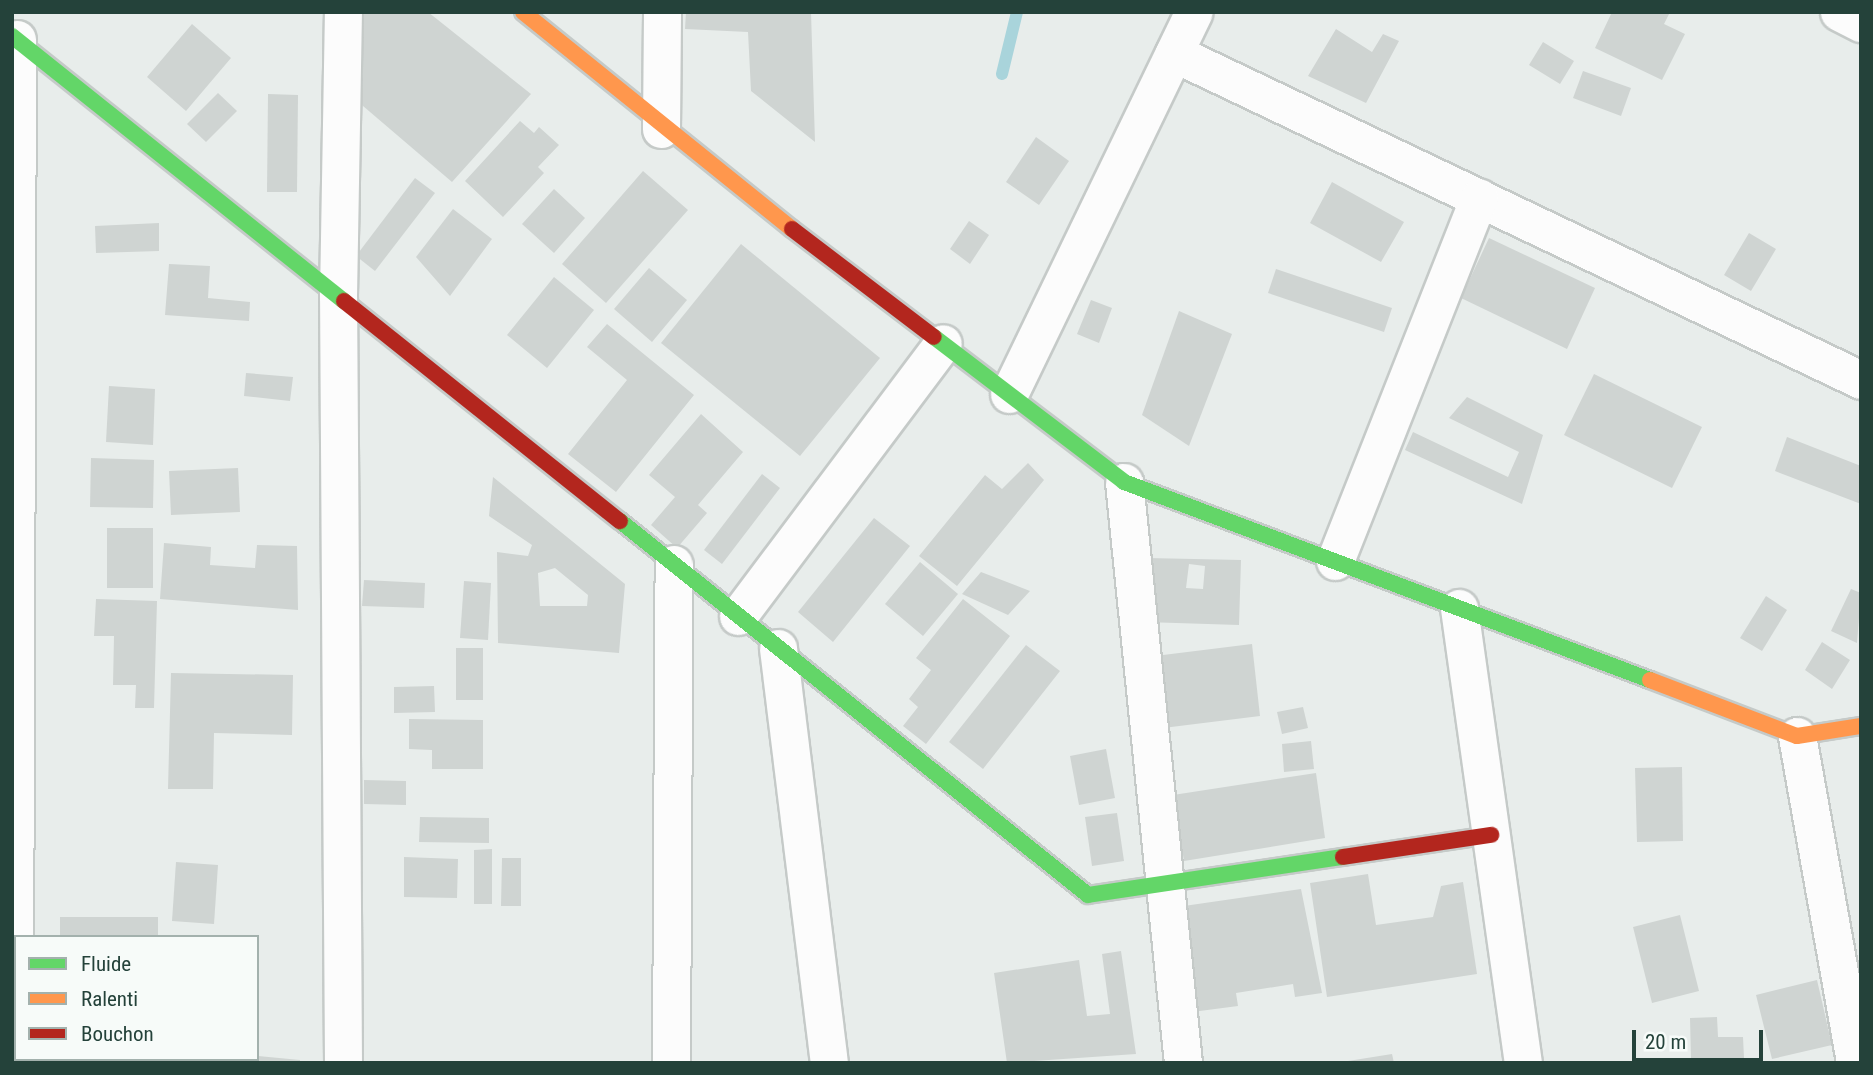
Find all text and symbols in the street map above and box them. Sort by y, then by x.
legend [14,935,259,1061]
text: Fluide [81,952,131,976]
text: Ralenti [81,987,138,1011]
scale bar [1635,1016,1766,1060]
text: Bouchon [81,1022,154,1046]
text: 20 m [1645,1030,1686,1054]

